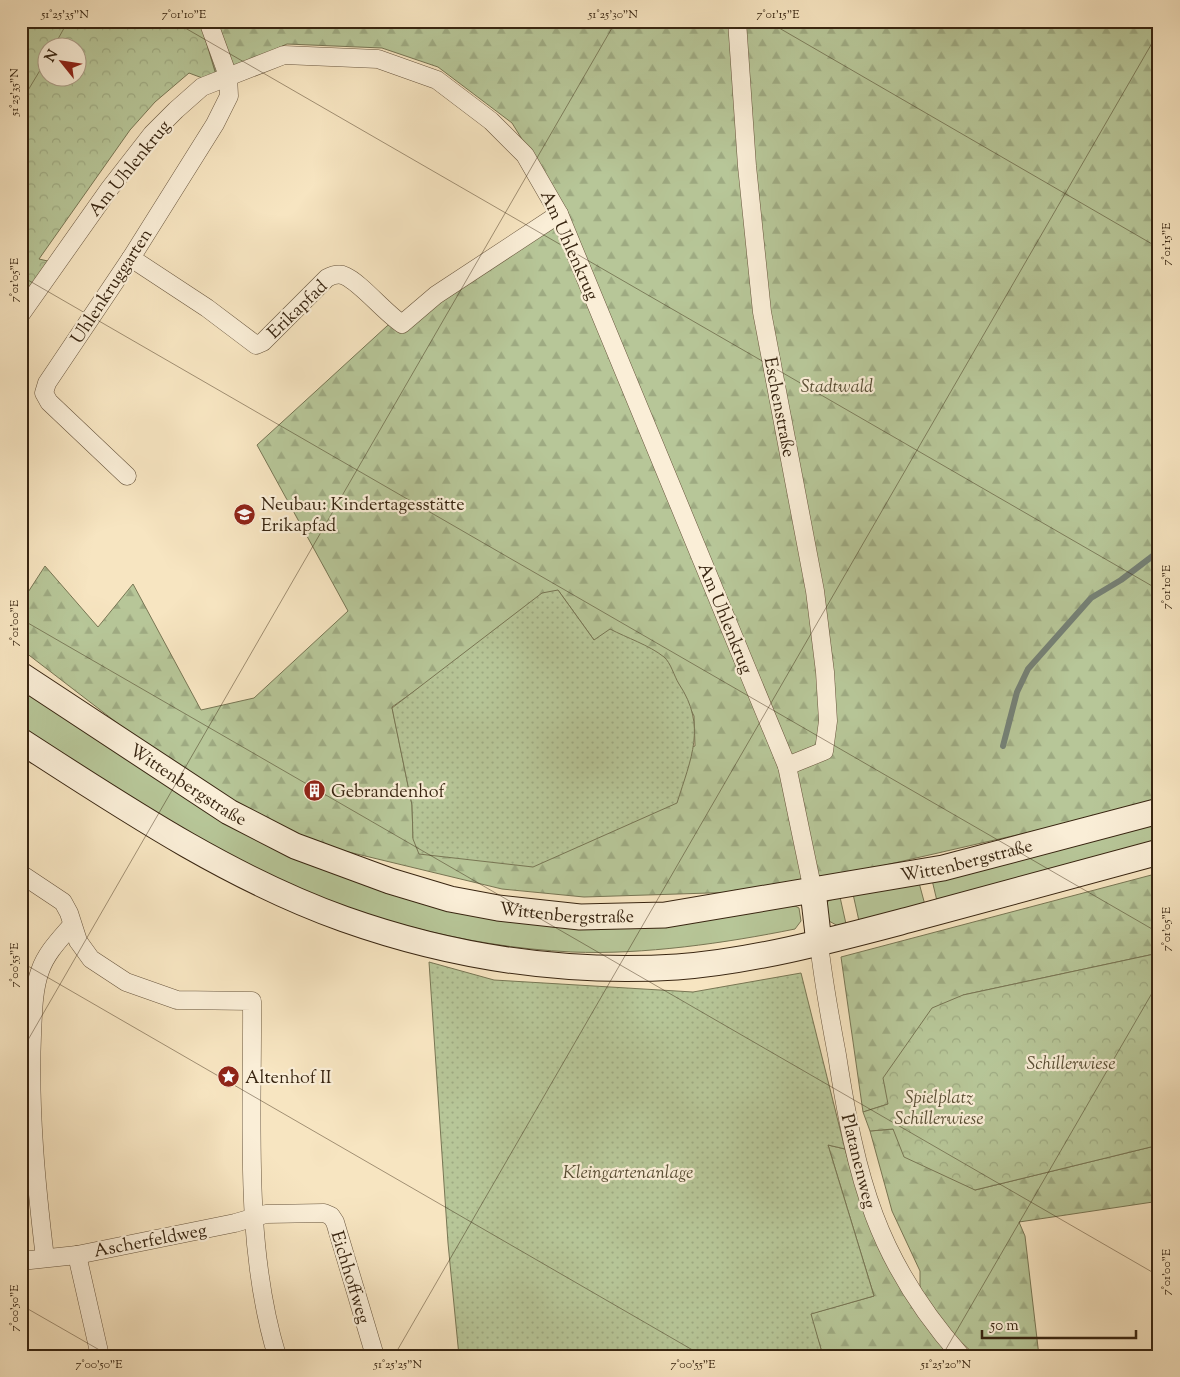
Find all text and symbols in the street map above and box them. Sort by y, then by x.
text: 51°25'35"N [40,6,89,24]
text: 7°01'10"E [162,6,207,24]
text: 51°25'30"N [587,6,638,24]
text: 7°01'15"E [757,6,800,24]
north arrow [38,38,88,88]
text: N [41,47,64,66]
text: 51°25'35"N [6,68,24,117]
street label: Am Uhlenkrug [83,115,178,223]
street label: Am Uhlenkrug [532,187,604,305]
text: 7°01'15"E [1158,222,1176,265]
street label: Uhlenkruggarten [66,224,160,350]
text: 7°01'05"E [6,257,24,302]
street label: Erikapfad [262,275,334,346]
street label: Eschenstraße [756,355,800,460]
park label: Stadtwald [801,375,873,401]
place label: Neubau: Kindertagesstätte Erikapfad [261,493,465,540]
school or university icon: Neubau: Kindertagesstätte Erikapfad [233,502,257,526]
street label: Am Uhlenkrug [690,559,758,678]
text: 7°01'10"E [1158,564,1176,609]
text: 7°01'00"E [6,599,24,646]
street label: Wittenbergstraße [123,739,250,834]
building icon: Gebrandenhof [303,779,327,803]
place label: Gebrandenhof [331,780,446,806]
street label: Wittenbergstraße [899,834,1036,890]
street label: Wittenbergstraße [498,897,634,932]
text: 7°01'05"E [1158,906,1176,951]
text: 7°00'55"E [6,942,24,988]
park label: Schillerwiese [1027,1052,1115,1078]
place icon: Altenhof II [217,1065,241,1089]
place label: Altenhof II [245,1066,332,1092]
park label: Spielplatz Schillerwiese [895,1086,983,1133]
street label: Platanenweg [833,1111,881,1212]
park label: Kleingartenanlage [563,1161,693,1187]
street label: Ascherfeldweg [92,1218,209,1266]
street label: Eichhoffweg [323,1228,376,1327]
text: 7°01'00"E [1158,1248,1176,1295]
text: 7°00'50"E [6,1284,24,1331]
scale bar [982,1307,1136,1339]
text: 50 m [989,1316,1019,1337]
text: 7°00'50"E [76,1356,123,1374]
text: 51°25'25"N [373,1356,423,1374]
text: 7°00'55"E [670,1356,716,1374]
text: 51°25'20"N [920,1356,972,1374]

